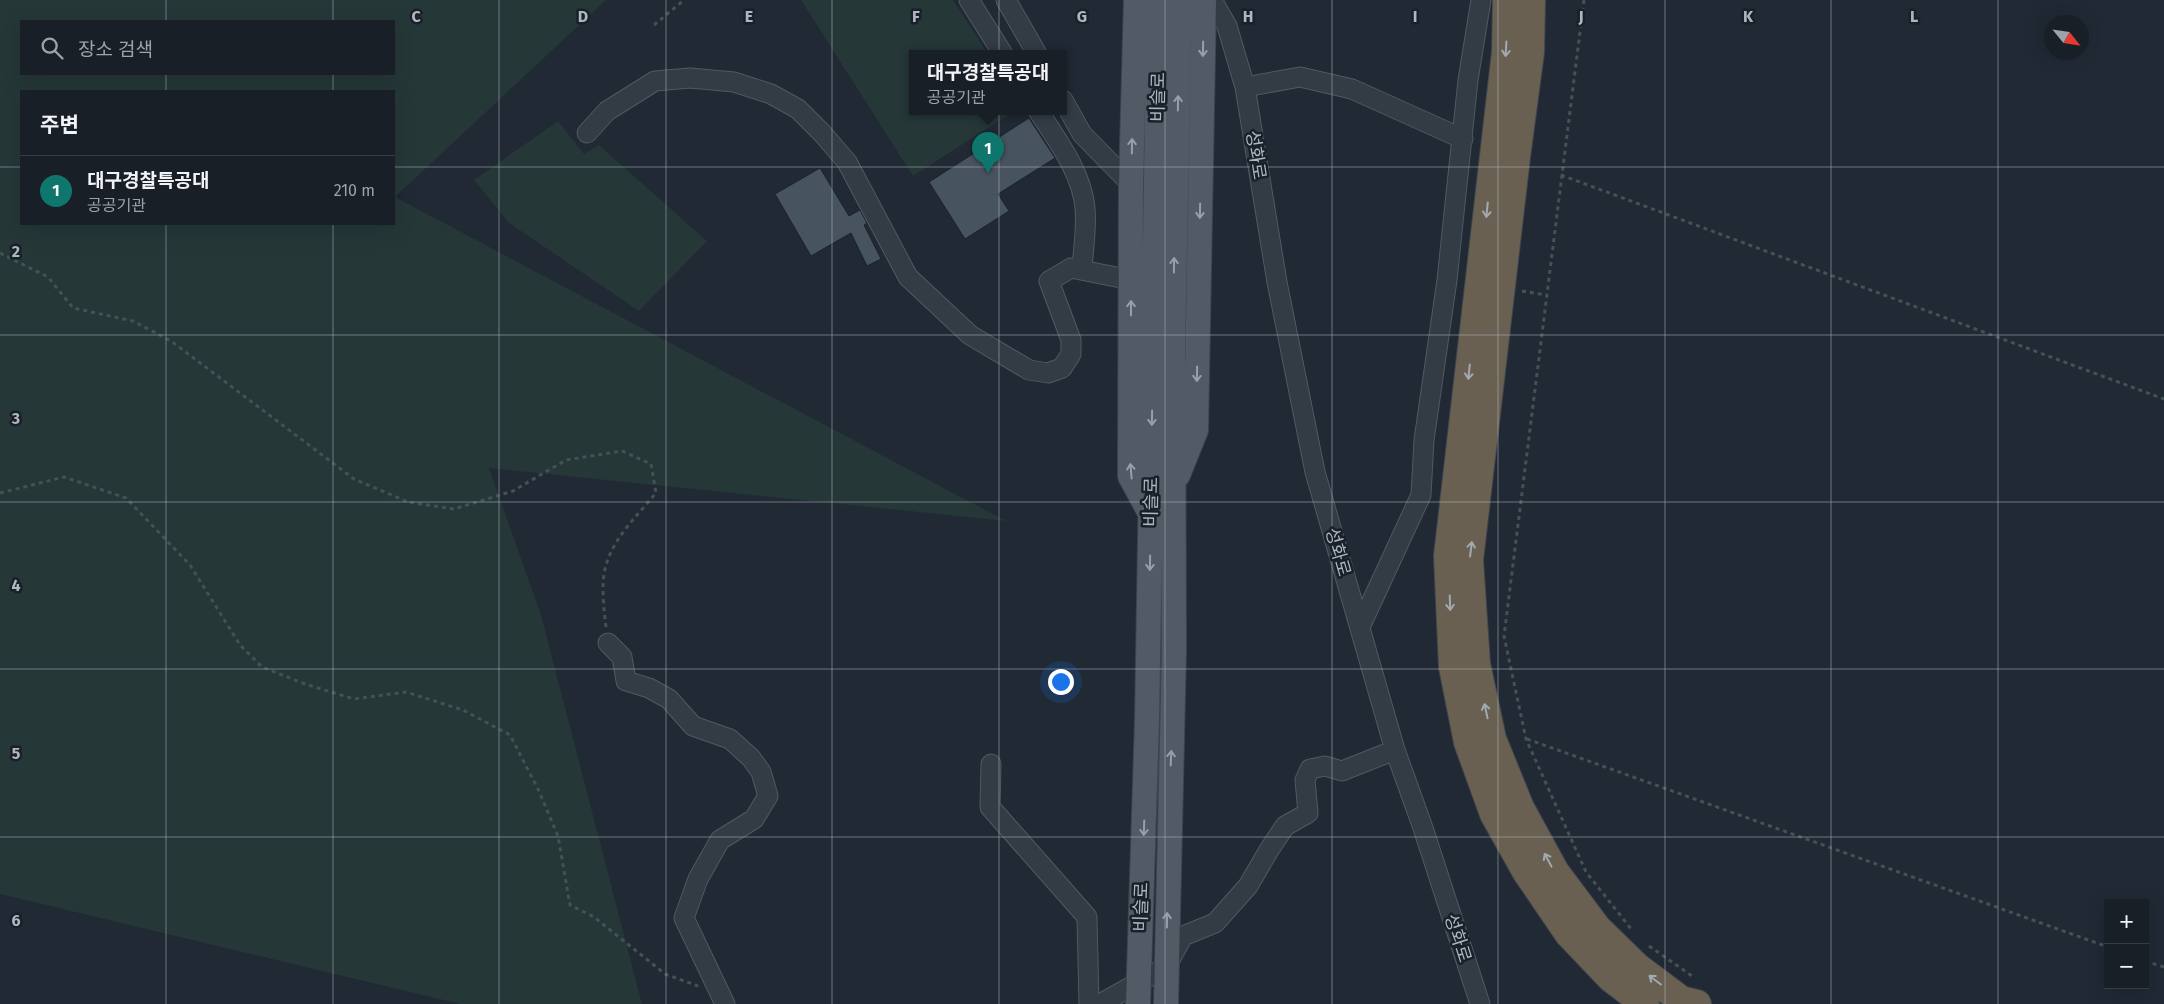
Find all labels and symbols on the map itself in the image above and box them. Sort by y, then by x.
text: C [411,7,421,26]
text: D [578,7,588,26]
text: E [745,7,753,26]
text: F [912,7,920,26]
text: G [1077,7,1087,26]
text: H [1243,7,1253,26]
text: I [1413,7,1417,26]
text: J [1577,7,1584,26]
text: K [1743,7,1754,26]
text: L [1910,7,1918,26]
north arrow [2044,15,2089,60]
one-way arrow [1198,40,1208,56]
one-way arrow [1501,40,1511,56]
street label: 비슬로 [1147,72,1169,122]
one-way arrow [1173,95,1183,112]
street label: 성화로 [1241,129,1271,181]
pin: 1 [972,132,1004,173]
one-way arrow [1127,138,1137,154]
one-way arrow [1195,202,1205,219]
one-way arrow [1482,202,1492,218]
text: 2 [12,242,20,261]
one-way arrow [1170,258,1179,274]
one-way arrow [1126,301,1136,317]
one-way arrow [1464,363,1474,379]
one-way arrow [1192,365,1202,381]
text: 3 [11,409,20,428]
one-way arrow [1148,410,1157,426]
one-way arrow [1126,463,1136,479]
street label: 비슬로 [1140,477,1162,527]
street label: 성화로 [1321,525,1355,579]
one-way arrow [1466,542,1476,558]
one-way arrow [1145,554,1155,571]
text: 4 [11,576,21,595]
one-way arrow [1446,595,1455,611]
your location [1048,669,1074,695]
one-way arrow [1480,703,1490,719]
text: 5 [12,744,21,763]
one-way arrow [1166,750,1176,766]
one-way arrow [1139,820,1149,836]
one-way arrow [1543,853,1552,868]
street label: 비슬로 [1129,882,1153,932]
text: 6 [11,911,21,930]
street label: 성화로 [1440,911,1476,965]
one-way arrow [1162,913,1172,929]
one-way arrow [1649,975,1662,986]

